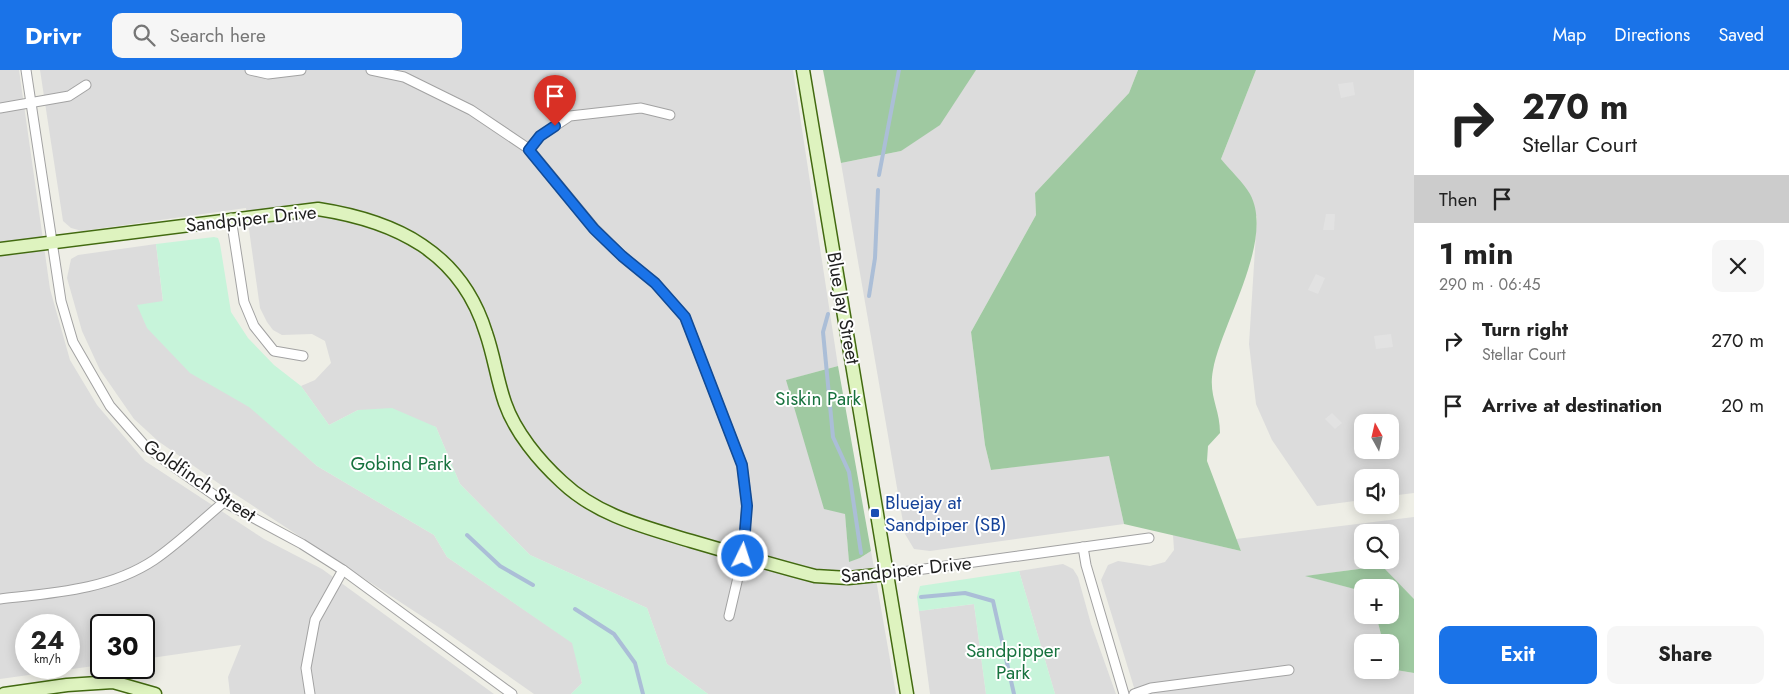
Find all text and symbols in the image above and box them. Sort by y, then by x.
search box [112,13,462,58]
text: Drivr [25,18,82,53]
icon: search [130,21,158,49]
text: Search here [170,22,266,49]
text: Map [1553,22,1586,48]
text: Directions [1614,22,1690,48]
text: Saved [1718,22,1764,48]
pin [534,75,576,126]
icon: arrive [541,82,569,110]
text: 270 m [1522,82,1628,132]
icon: right [1439,90,1504,155]
text: Stellar Court [1522,128,1637,160]
icon: arrive [1488,185,1516,213]
text: Then [1439,186,1478,213]
street label: Sandpiper Drive [184,198,318,239]
text: 1 min [1439,232,1513,275]
button: close [1712,240,1764,292]
street label: Blue Jay Street [820,250,867,367]
text: 290 m · 06:45 [1439,273,1541,296]
text: Turn right [1482,316,1568,343]
icon: right [1439,327,1467,355]
text: 270 m [1711,327,1764,354]
text: Stellar Court [1482,343,1566,366]
park label: Siskin Park [775,385,862,412]
icon: arrive [1439,392,1467,420]
text: Arrive at destination [1482,392,1662,419]
text: 20 m [1721,392,1764,419]
north arrow [1354,414,1399,459]
map controls [1354,414,1399,679]
street label: Goldfinch Street [138,433,262,528]
park label: Gobind Park [350,450,452,477]
button: sound [1354,469,1399,514]
place label: Bluejay at Sandpiper (SB) [885,489,1007,538]
marker: Bluejay at Sandpiper (SB) [869,507,881,519]
button: search [1354,524,1399,569]
position arrow [716,529,768,581]
street label: Sandpiper Drive [839,549,973,590]
button: + [1354,579,1399,624]
speed limit sign: 30 [90,614,155,679]
text: 24 [31,622,64,658]
button: Exit [1439,626,1597,684]
button: Share [1607,626,1764,684]
button: − [1354,634,1399,679]
park label: Sandpipper Park [966,637,1061,686]
text: km/h [34,650,61,668]

